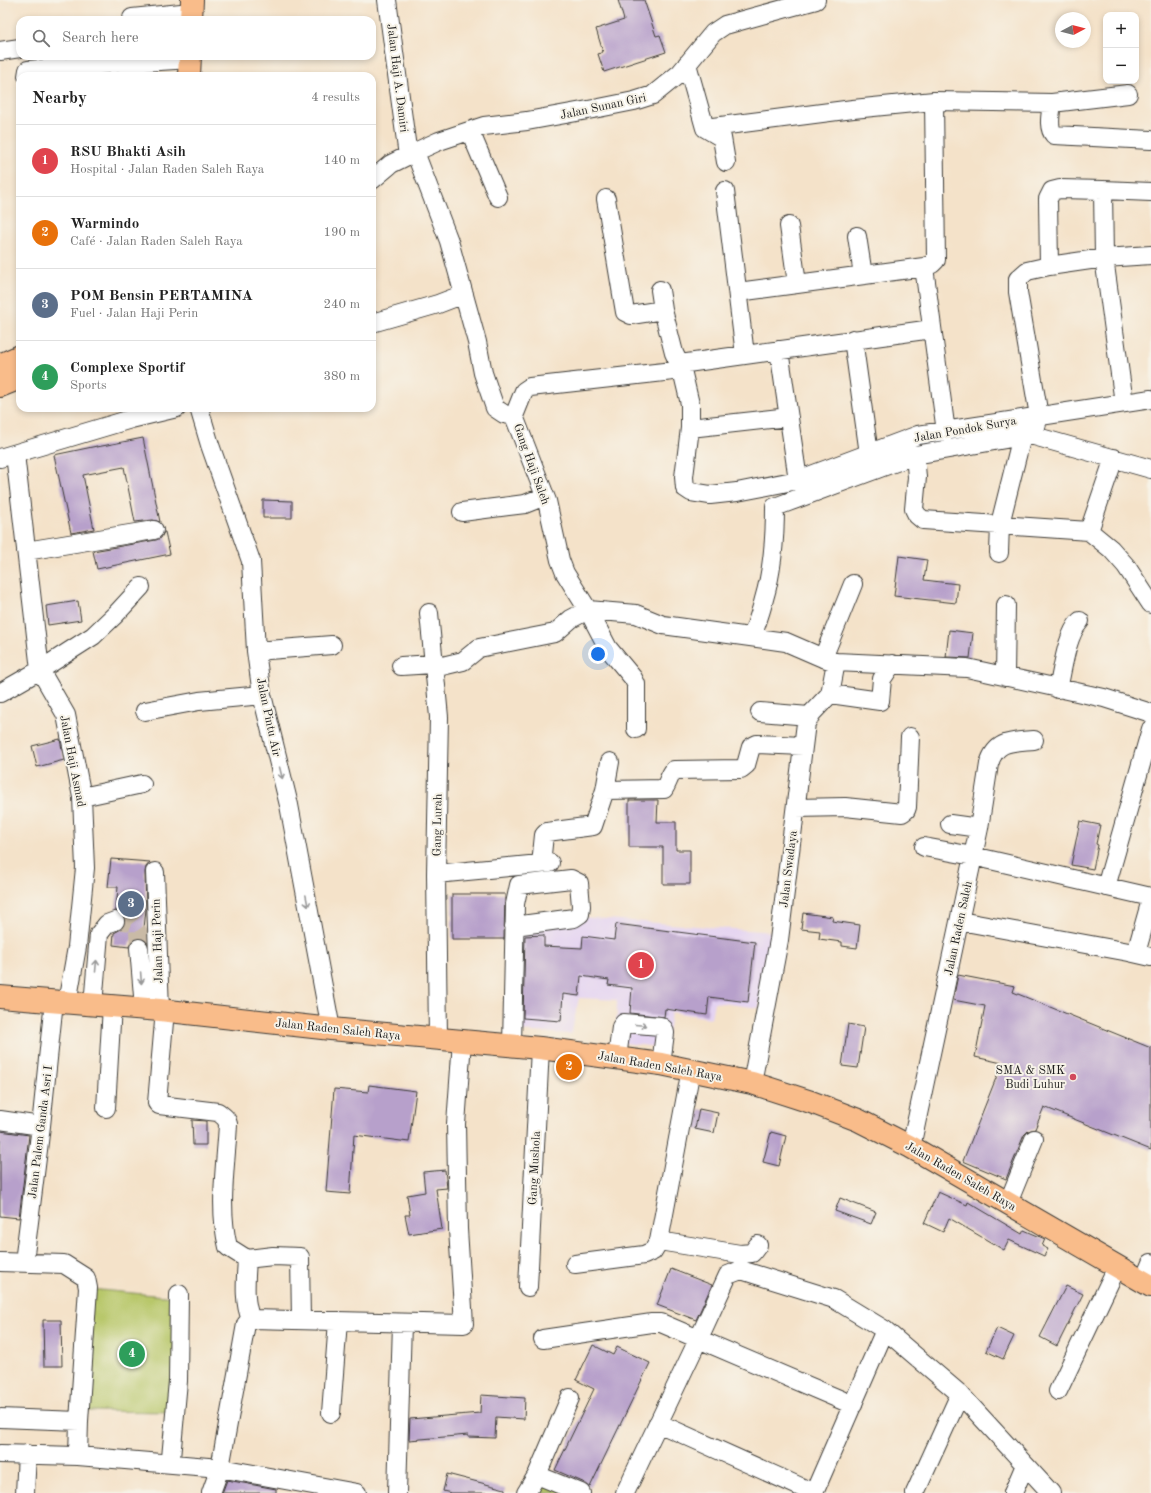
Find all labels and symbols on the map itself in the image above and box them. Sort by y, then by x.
north arrow [1055,12,1091,48]
street label: Jalan Haji A. Damiri [384,23,410,133]
street label: Jalan Sunan Giri [559,92,647,122]
street label: Jalan Pondok Surya [913,415,1017,445]
street label: Gang Haji Saleh [511,422,551,507]
your location [588,644,608,664]
street label: Jalan Pintu Air [254,677,282,758]
street label: Jalan Haji Asmad [57,714,87,808]
one-way arrow [278,767,286,780]
street label: Gang Lurah [431,793,445,856]
street label: Jalan Swadaya [778,830,800,908]
street label: Jalan Raden Saleh [943,879,975,977]
pin: 3 [118,889,144,919]
one-way arrow [303,894,311,907]
street label: Jalan Haji Perin [151,898,165,984]
pin: 1 [628,950,654,980]
one-way arrow [93,960,100,973]
one-way arrow [138,971,145,984]
street label: Jalan Raden Saleh Raya [275,1017,401,1043]
one-way arrow [634,1021,647,1028]
street label: Jalan Raden Saleh Raya [597,1050,723,1084]
pin: 2 [556,1052,582,1082]
street label: Jalan Palem Ganda Asri I [27,1065,55,1199]
place label: SMA & SMK Budi Luhur [996,1065,1065,1091]
marker: SMA & SMK Budi Luhur [1068,1072,1078,1082]
street label: Gang Mushola [527,1131,543,1205]
street label: Jalan Raden Saleh Raya [903,1140,1018,1214]
pin: 4 [119,1339,145,1369]

